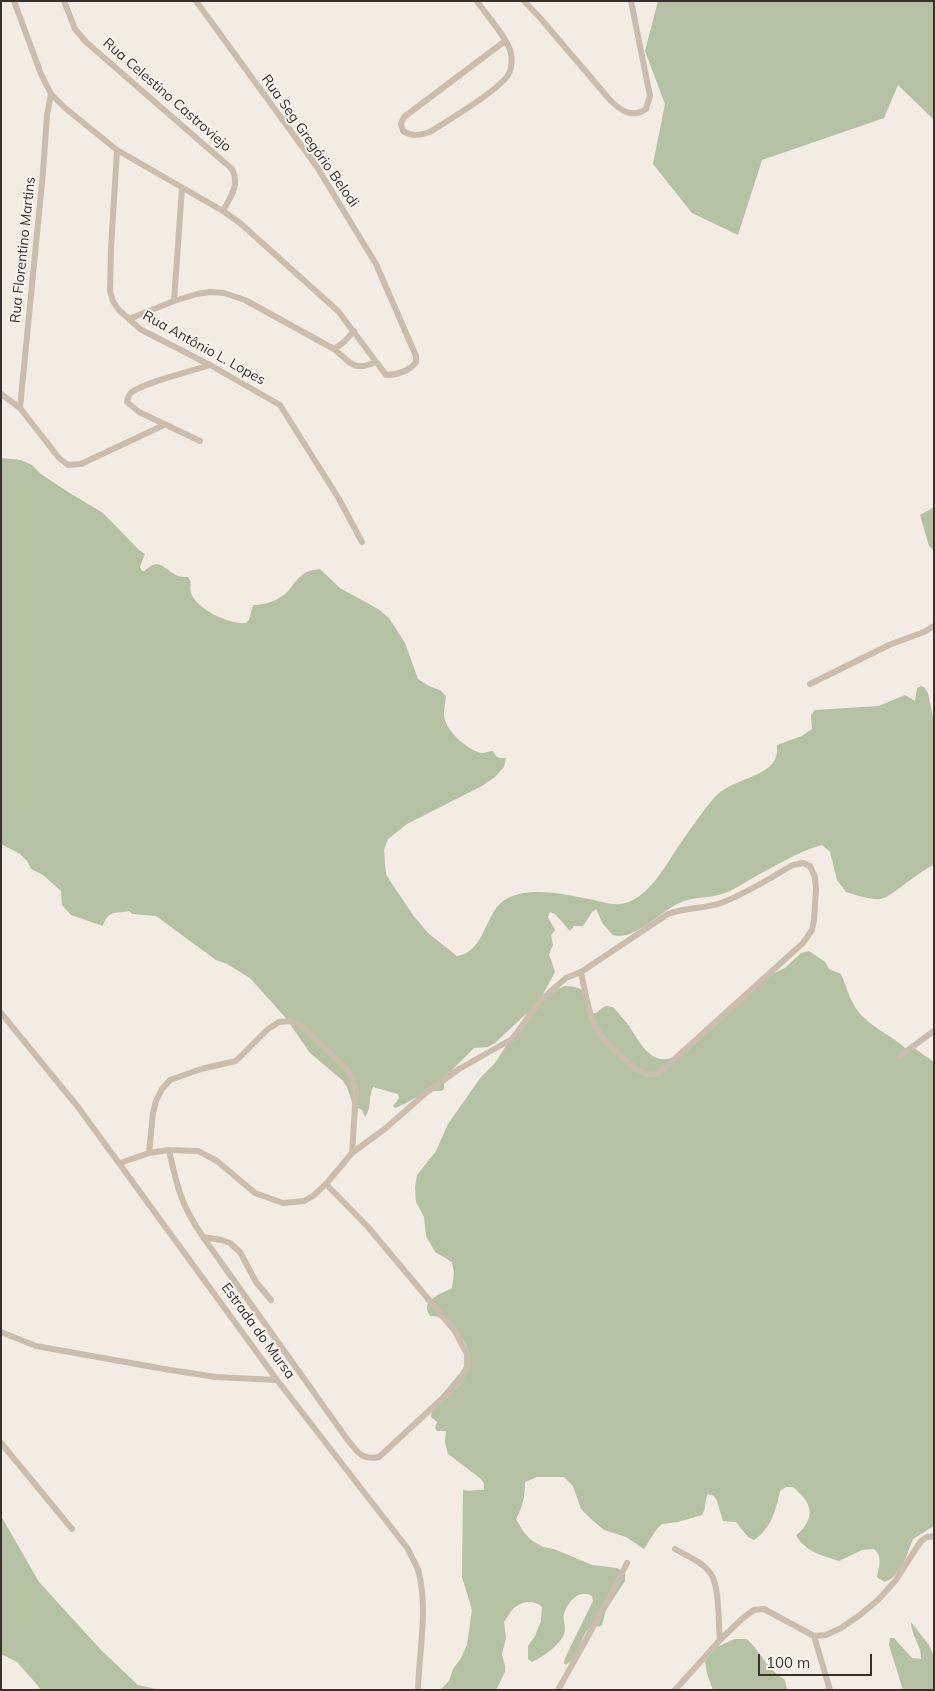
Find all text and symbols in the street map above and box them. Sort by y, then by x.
street label: Rua Celestino Castroviejo [99,35,235,155]
street label: Rua Seg Gregório Belodi [258,72,362,210]
street label: Rua Florentino Martins [7,176,39,324]
street label: Rua Antônio L. Lopes [140,307,268,389]
street label: Estrada do Mursa [218,1280,298,1382]
scale bar [760,1644,874,1676]
text: 100 m [766,1653,810,1672]

